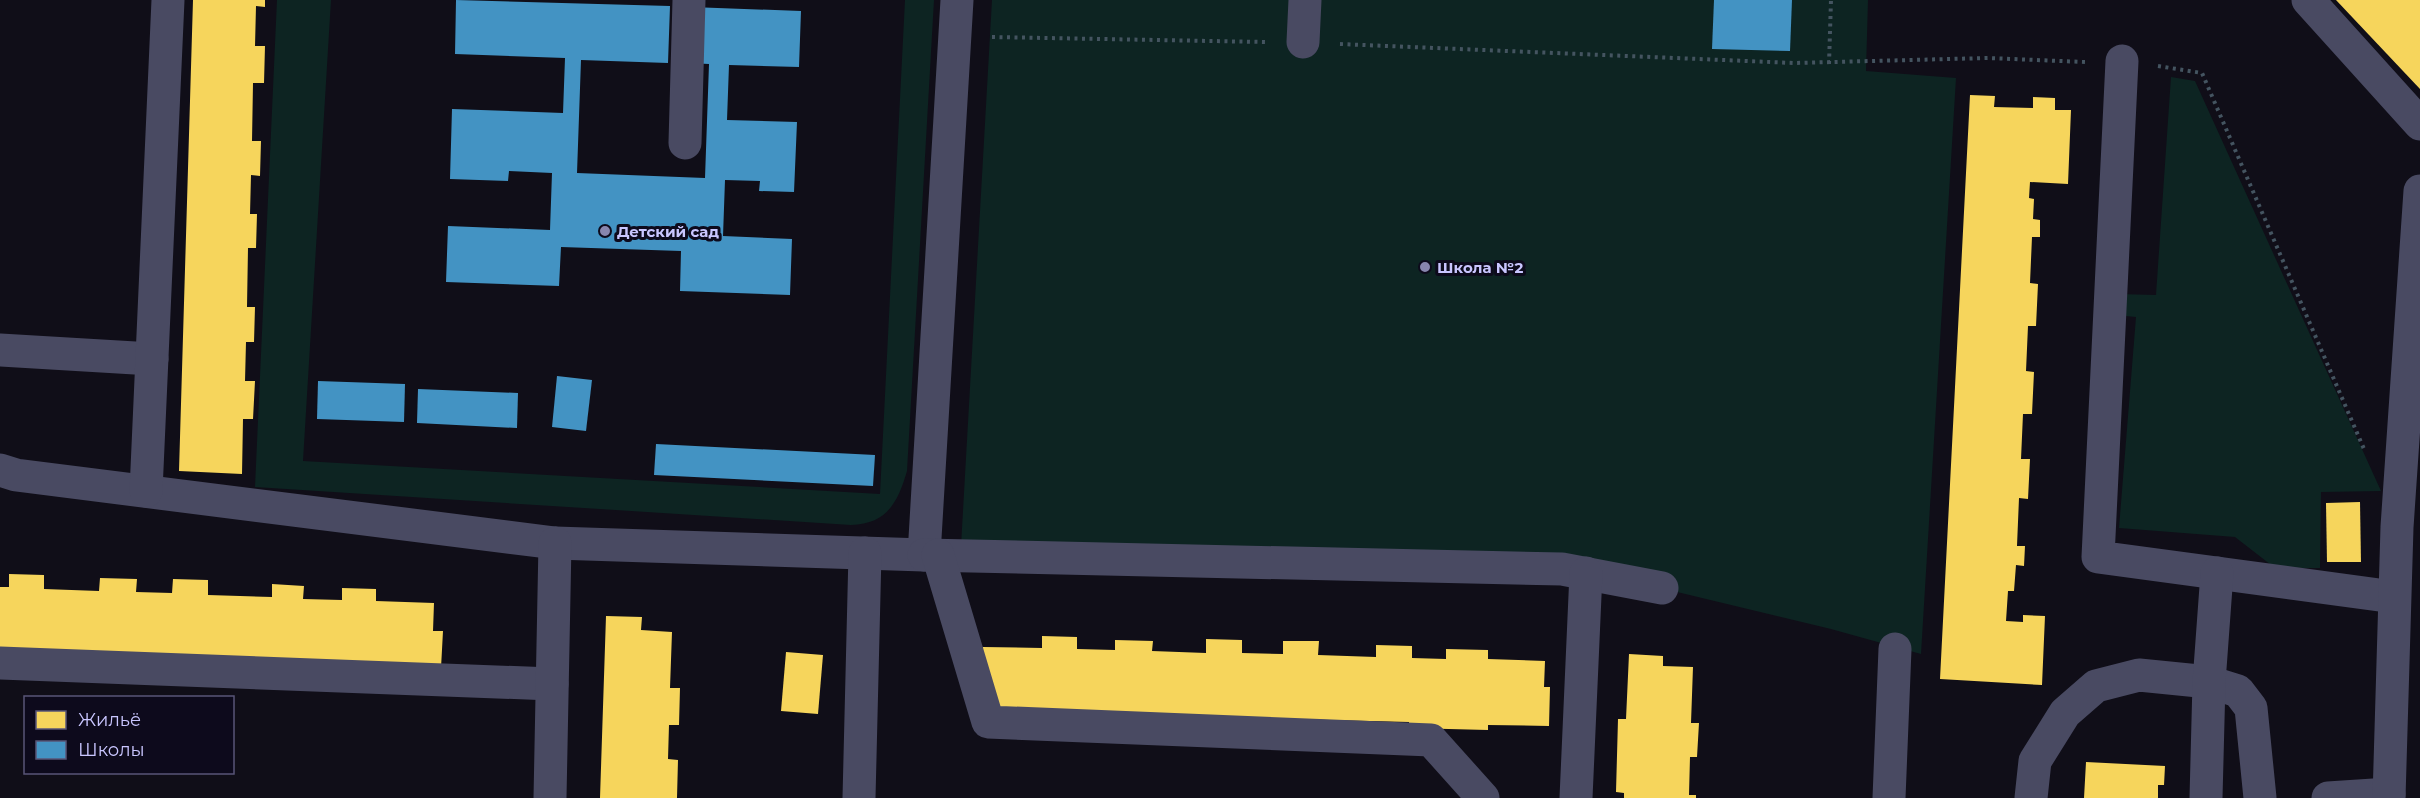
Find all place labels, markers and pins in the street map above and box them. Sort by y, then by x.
place label: Детский сад [617,222,719,241]
marker: Детский сад [598,224,612,238]
place label: Школа №2 [1437,258,1523,277]
marker: Школа №2 [1418,260,1432,274]

